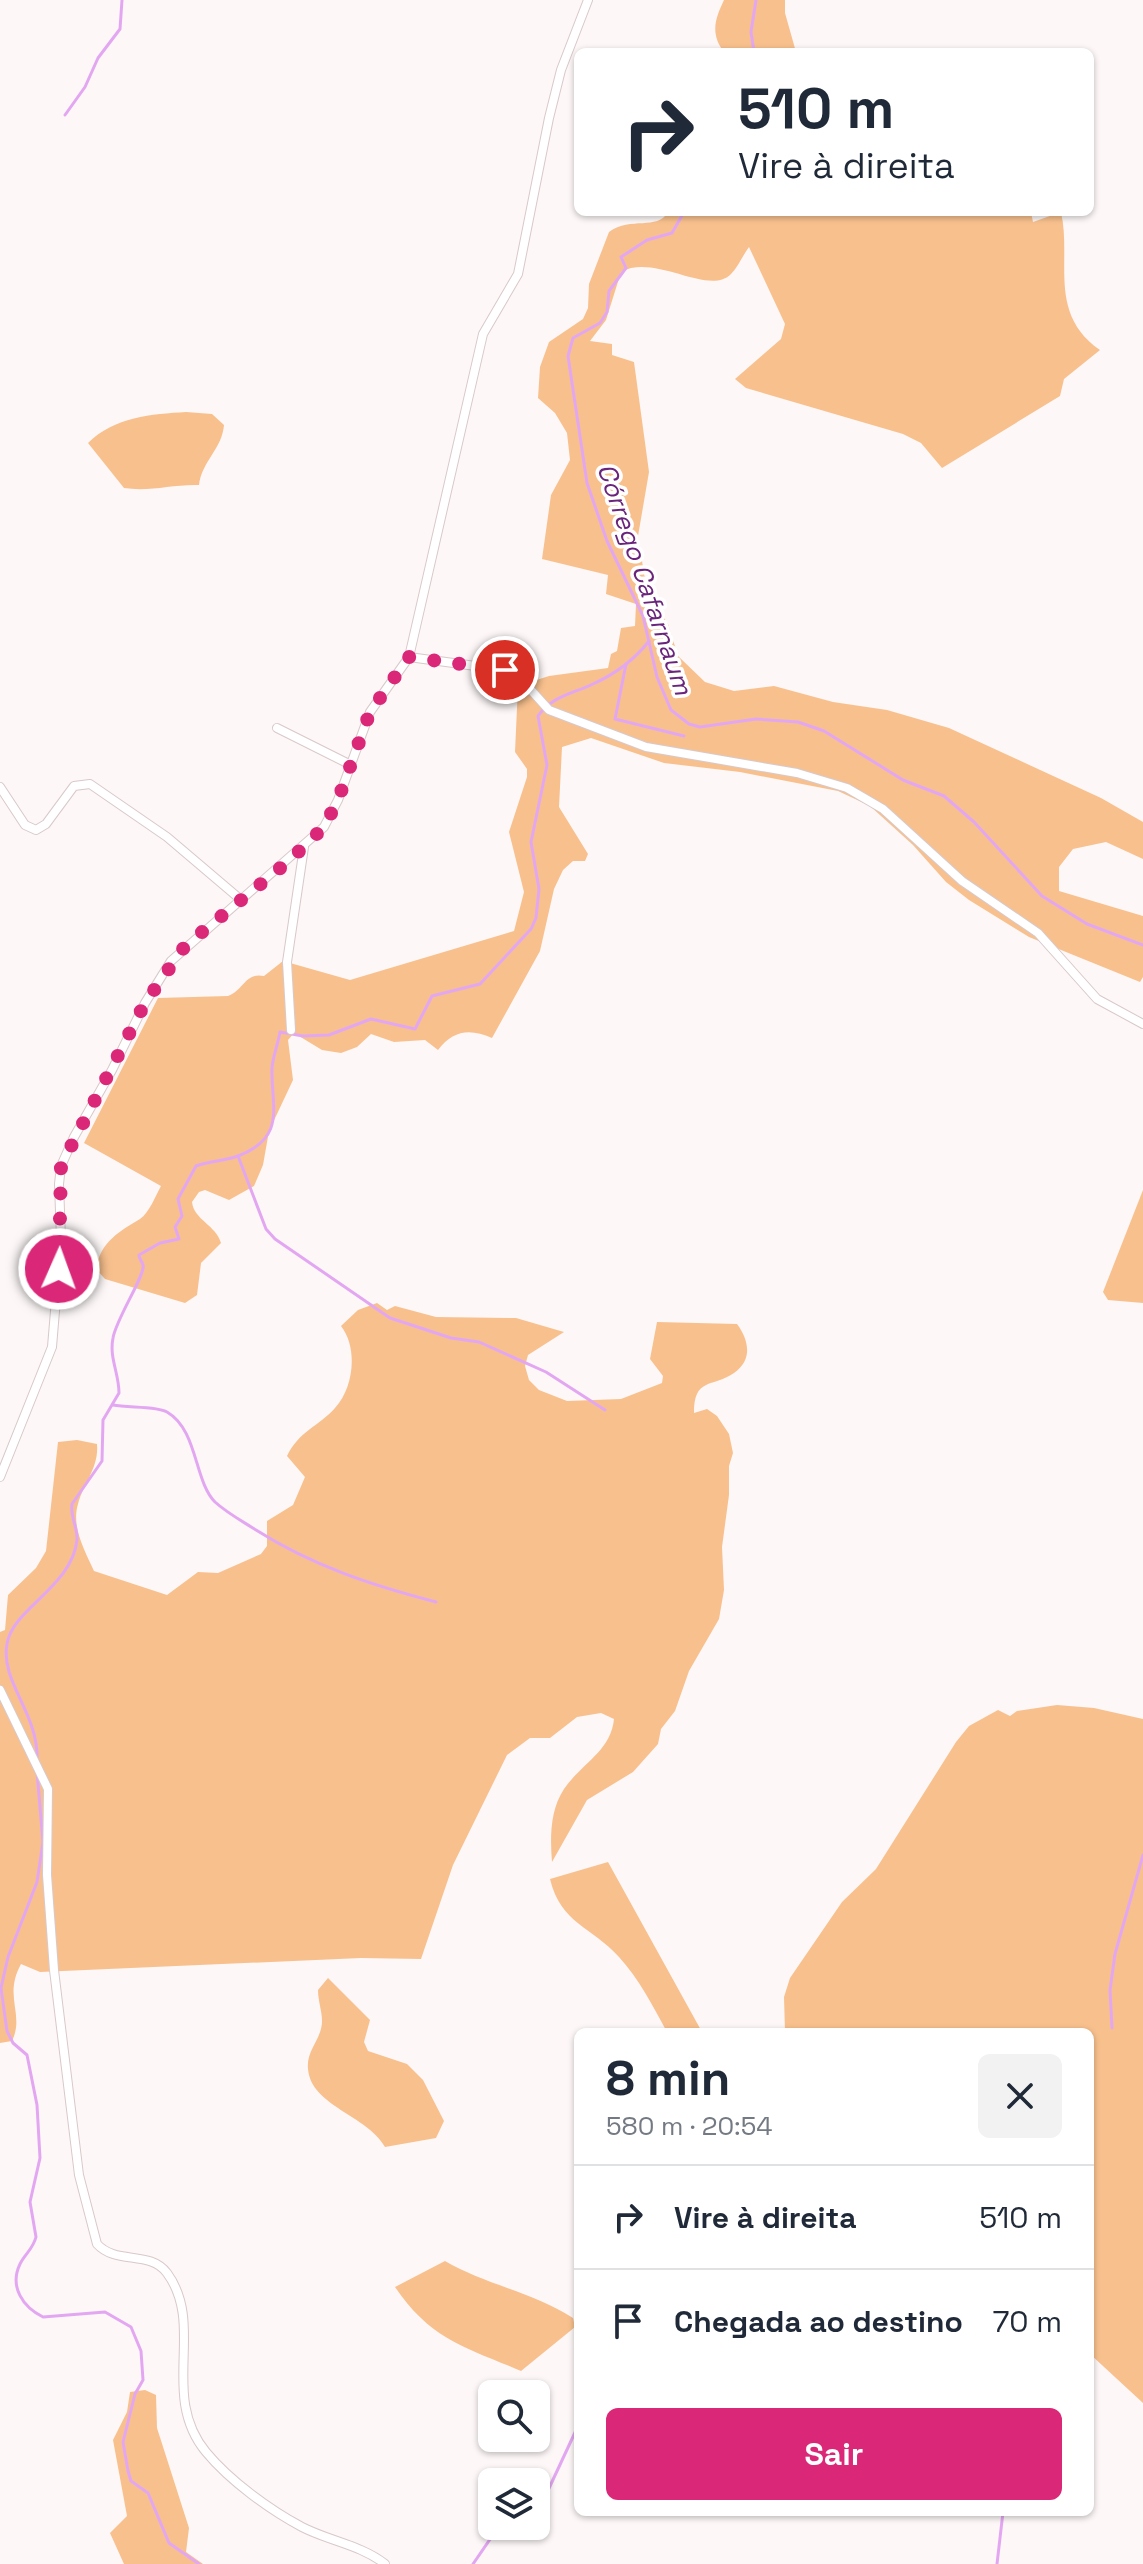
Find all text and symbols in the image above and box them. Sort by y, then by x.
text: 510 m [738,73,894,144]
icon: right [606,80,710,184]
text: Vire à direita [738,143,955,189]
water label: Córrego Cafarnaum [589,459,701,700]
pin [471,636,539,704]
icon: arrive [483,648,527,692]
position arrow [17,1227,101,1311]
text: 8 min [606,2048,730,2109]
button: close [978,2054,1062,2138]
text: 580 m · 20:54 [606,2109,772,2143]
icon: right [606,2195,650,2239]
text: Vire à direita [674,2198,857,2237]
text: 510 m [979,2198,1062,2237]
icon: arrive [606,2299,650,2343]
text: Chegada ao destino [674,2302,963,2341]
text: 70 m [993,2302,1062,2341]
map controls [478,2380,550,2540]
button: search [478,2380,550,2452]
button: Sair [606,2408,1062,2500]
button: layers [478,2468,550,2540]

